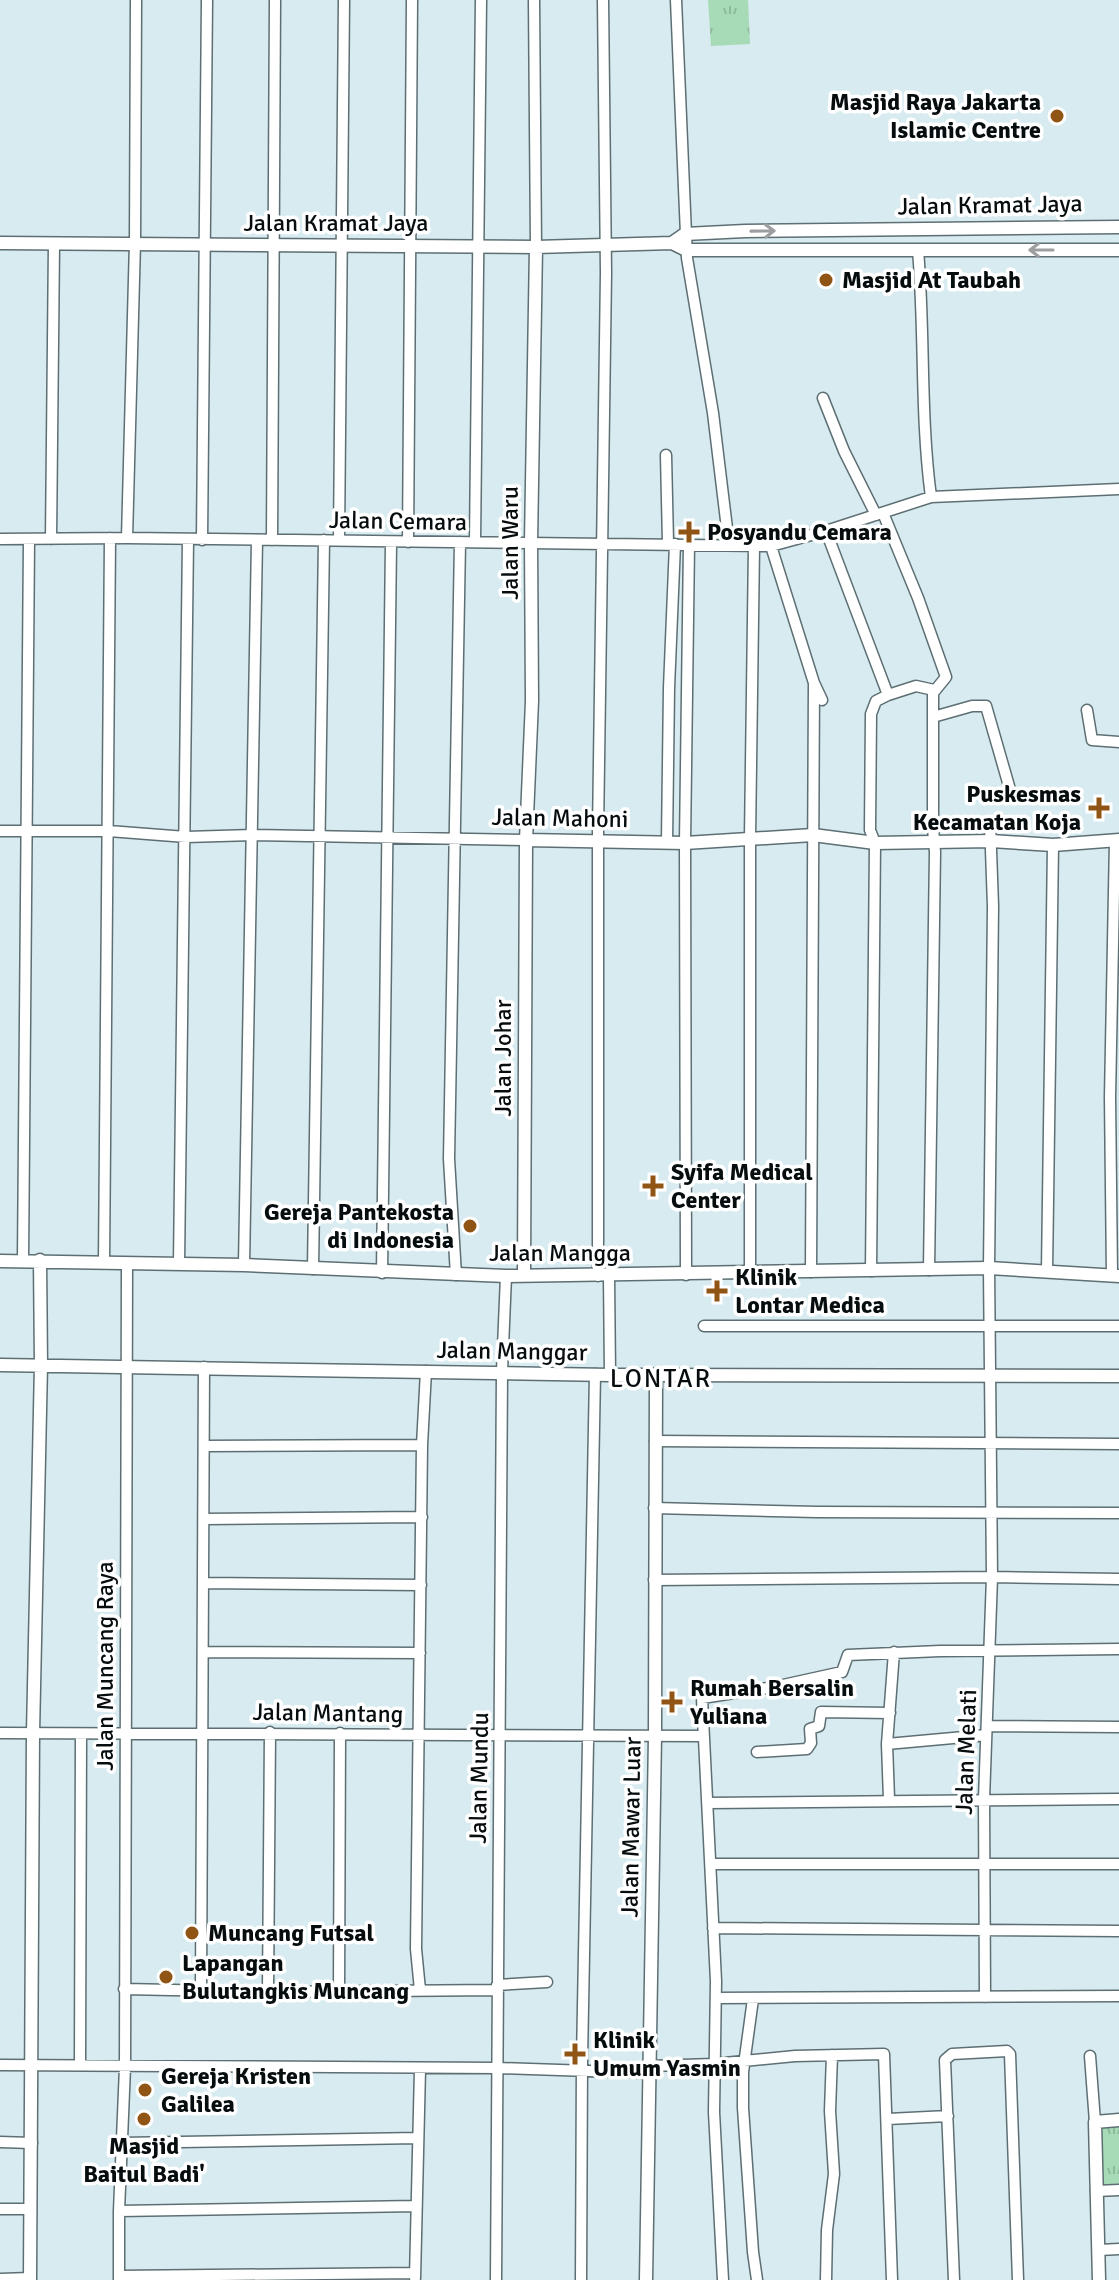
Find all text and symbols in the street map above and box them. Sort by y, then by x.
place label: Masjid Raya Jakarta Islamic Centre [830,87,1041,145]
marker: Masjid Raya Jakarta Islamic Centre [1048,107,1066,125]
street label: Jalan Kramat Jaya [897,188,1083,222]
street label: Jalan Kramat Jaya [244,208,428,238]
one-way arrow [749,223,776,238]
one-way arrow [1028,242,1055,258]
place label: Masjid At Taubah [842,265,1021,295]
marker: Masjid At Taubah [817,271,835,289]
street label: Jalan Waru [495,486,525,600]
street label: Jalan Cemara [329,505,467,537]
place label: Posyandu Cemara [707,517,892,547]
marker: Posyandu Cemara [678,521,700,543]
place label: Puskesmas Kecamatan Koja [913,779,1081,837]
marker: Puskesmas Kecamatan Koja [1088,797,1110,819]
street label: Jalan Mahoni [491,802,629,834]
street label: Jalan Johar [488,999,518,1117]
place label: Syifa Medical Center [671,1157,813,1215]
marker: Syifa Medical Center [642,1175,664,1197]
place label: Gereja Pantekosta di Indonesia [264,1197,454,1255]
marker: Gereja Pantekosta di Indonesia [461,1217,479,1235]
street label: Jalan Mangga [489,1238,631,1268]
place label: Klinik Lontar Medica [735,1262,885,1320]
marker: Klinik Lontar Medica [706,1280,728,1302]
street label: Jalan Manggar [436,1335,588,1367]
district label: LONTAR [610,1363,712,1395]
street label: Jalan Muncang Raya [90,1561,120,1771]
place label: Rumah Bersalin Yuliana [689,1673,854,1731]
street label: Jalan Melati [949,1689,983,1815]
marker: Rumah Bersalin Yuliana [661,1691,683,1713]
street label: Jalan Mantang [252,1697,404,1729]
street label: Jalan Mundu [463,1712,495,1844]
street label: Jalan Mawar Luar [614,1736,648,1918]
place label: Muncang Futsal [208,1918,374,1948]
marker: Muncang Futsal [183,1924,201,1942]
place label: Lapangan Bulutangkis Muncang [182,1948,409,2006]
marker: Lapangan Bulutangkis Muncang [157,1968,175,1986]
place label: Klinik Umum Yasmin [593,2025,741,2083]
marker: Klinik Umum Yasmin [564,2043,586,2065]
place label: Gereja Kristen Galilea [161,2061,311,2119]
marker: Gereja Kristen Galilea [136,2081,154,2099]
marker: Masjid Baitul Badi' [135,2110,153,2128]
place label: Masjid Baitul Badi' [83,2131,205,2189]

